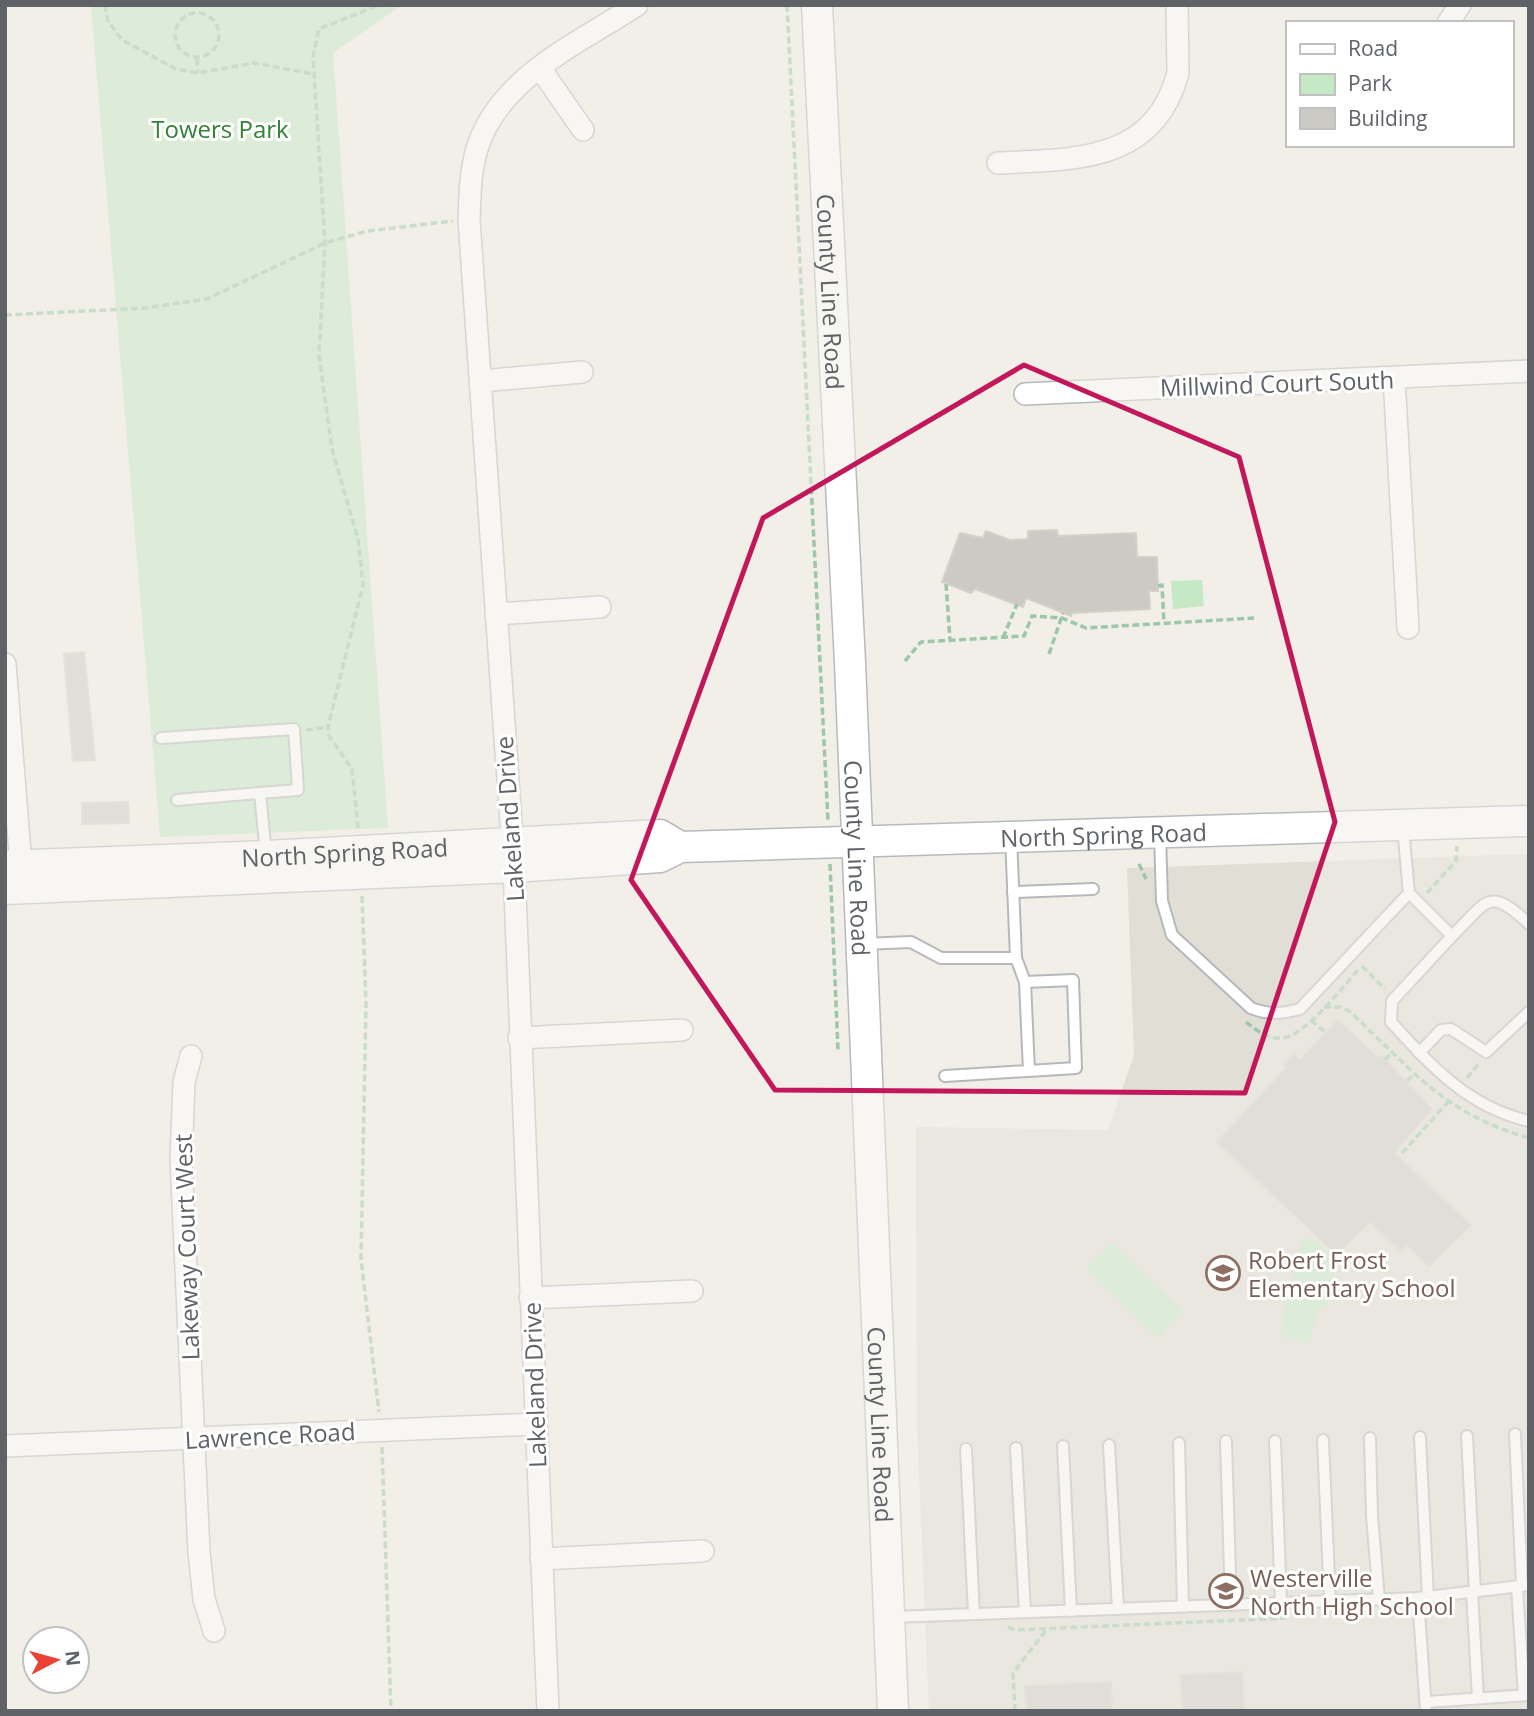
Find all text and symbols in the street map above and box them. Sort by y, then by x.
legend [1286,21,1513,147]
text: Road [1348,34,1398,62]
text: Park [1348,69,1392,97]
text: Building [1348,104,1427,132]
park label: Towers Park [151,112,289,145]
street label: County Line Road [810,193,853,390]
street label: Millwind Court South [1159,362,1395,404]
street label: Lakeland Drive [487,735,531,903]
street label: County Line Road [837,759,879,957]
street label: North Spring Road [1000,814,1208,854]
street label: North Spring Road [241,830,449,873]
street label: Lakeway Court West [166,1133,206,1361]
place label: Robert Frost Elementary School [1248,1243,1456,1304]
school or university icon: Robert Frost Elementary School [1204,1254,1242,1292]
street label: Lakeland Drive [515,1302,553,1468]
street label: County Line Road [861,1326,902,1523]
street label: Lawrence Road [184,1414,356,1456]
place label: Westerville North High School [1250,1561,1454,1622]
school or university icon: Westerville North High School [1207,1572,1245,1610]
north arrow [21,1625,91,1695]
text: N [59,1649,87,1667]

